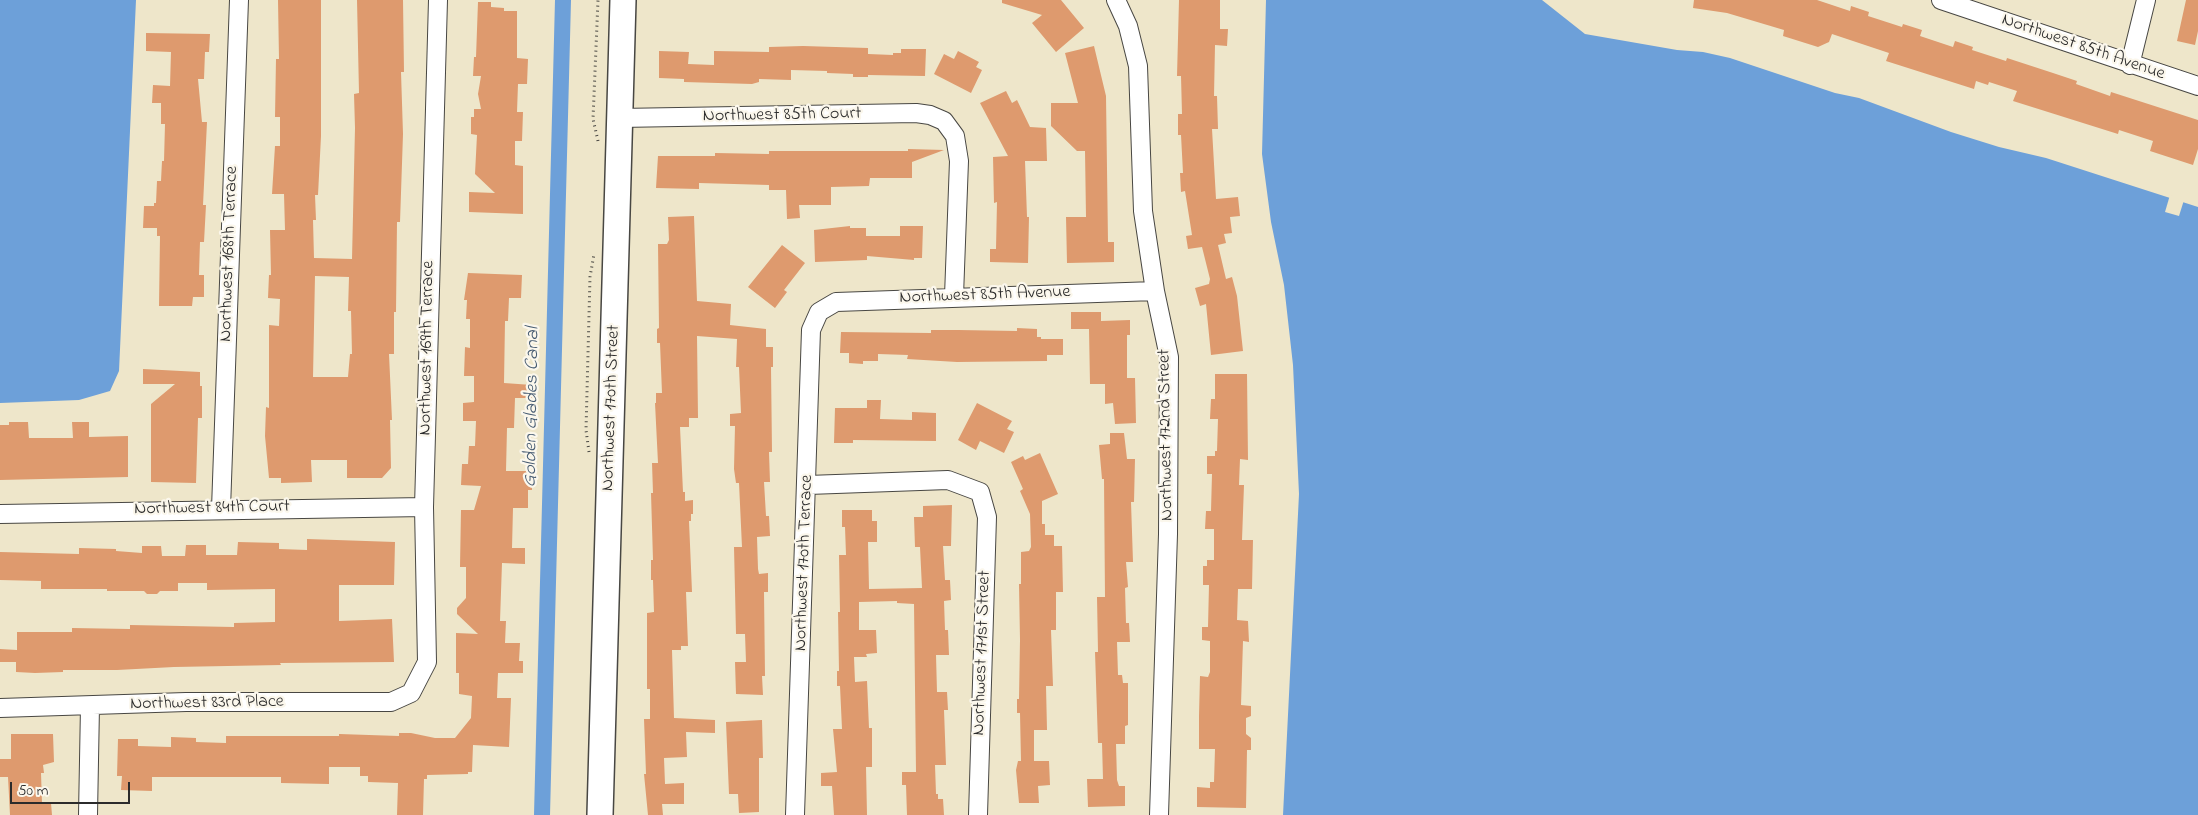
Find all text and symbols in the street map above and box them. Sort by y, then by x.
street label: Northwest 85th Avenue [1999,10,2167,86]
street label: Northwest 85th Court [703,104,861,128]
street label: Northwest 168th Terrace [216,166,244,342]
street label: Northwest 169th Terrace [416,260,440,436]
street label: Northwest 85th Avenue [899,282,1071,310]
street label: Northwest 170th Street [598,324,626,492]
water label: Golden Glades Canal [520,327,546,487]
street label: Northwest 172nd Street [1155,349,1179,521]
street label: Northwest 170th Terrace [791,474,819,652]
street label: Northwest 84th Court [134,497,290,521]
street label: Northwest 171st Street [969,570,997,736]
street label: Northwest 83rd Place [130,692,284,716]
scale bar [12,772,132,804]
text: 50 m [18,780,48,802]

